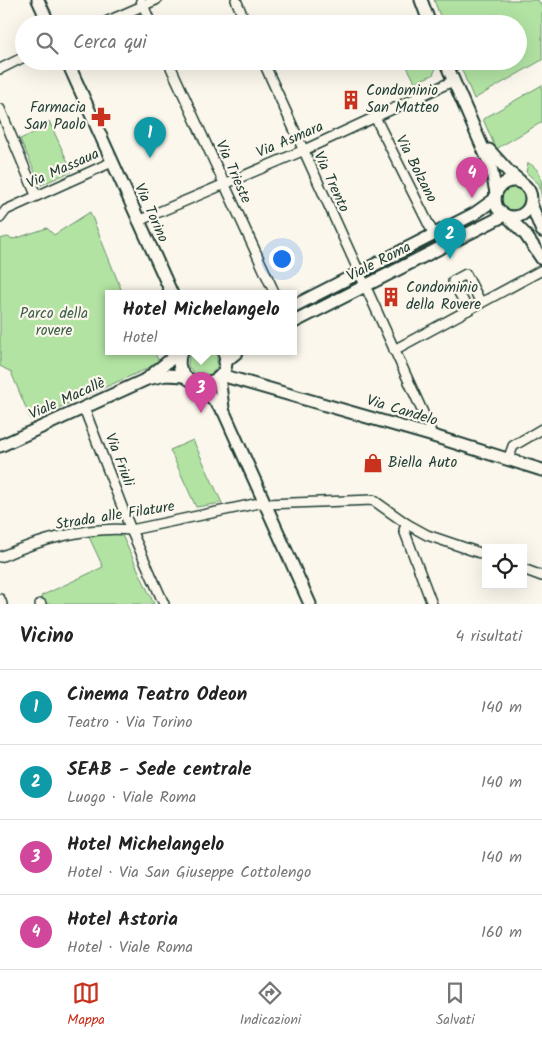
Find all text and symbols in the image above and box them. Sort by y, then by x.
search box [15,15,527,70]
text: Cerca qui [73,28,147,58]
icon: search [33,29,61,57]
place label: Condominio San Matteo [366,79,439,120]
building icon: Condominio San Matteo [340,89,362,111]
place label: Farmacia San Paolo [25,96,86,137]
pharmacy icon: Farmacia San Paolo [90,106,112,128]
street label: Via Asmara [253,115,327,165]
pin: 1 [134,117,166,158]
street label: Via Bolzano [389,131,443,207]
street label: Via Trieste [208,137,258,208]
street label: Via Massaua [23,142,103,196]
street label: Via Trento [306,148,356,217]
pin: 4 [456,157,488,198]
street label: Via Torino [127,179,175,247]
pin: 2 [434,218,466,259]
street label: Viale Roma [343,236,415,288]
your location [269,246,295,272]
place label: Condominio della Rovere [406,276,481,317]
building icon: Condominio della Rovere [380,286,402,308]
popup [105,290,297,355]
text: Hotel Michelangelo [122,295,280,325]
park label: Parco della rovere [20,302,88,343]
text: Hotel [122,325,158,350]
street label: Viale Macallè [25,371,110,427]
pin: 3 [185,372,217,413]
street label: Via Candelo [363,389,441,433]
street label: Via Friuli [98,430,141,492]
place label: Biella Auto [388,451,457,475]
shop icon: Biella Auto [362,452,384,474]
street label: Strada alle Filature [54,495,177,537]
map controls [482,544,527,589]
button: locate [482,544,527,589]
text: Vicino [20,620,74,653]
text: 4 risultati [456,624,522,649]
text: Cinema Teatro Odeon [67,680,247,710]
text: 1 [34,695,38,720]
text: 140 m [481,695,522,720]
text: Teatro · Via Torino [67,710,193,735]
text: SEAB - Sede centrale [67,755,252,785]
text: 2 [31,770,41,795]
text: 140 m [481,770,522,795]
text: Luogo · Viale Roma [67,785,196,810]
text: Hotel Michelangelo [67,830,224,860]
text: 3 [32,845,40,870]
text: 140 m [481,845,522,870]
text: Hotel · Via San Giuseppe Cottolengo [67,860,311,885]
text: Hotel Astoria [67,905,178,935]
text: 4 [32,920,40,945]
text: 160 m [481,920,522,945]
text: Hotel · Viale Roma [67,935,193,960]
tab: Mappa [67,979,105,1031]
tab: Indicazioni [240,979,301,1031]
tab: Salvati [436,979,475,1031]

